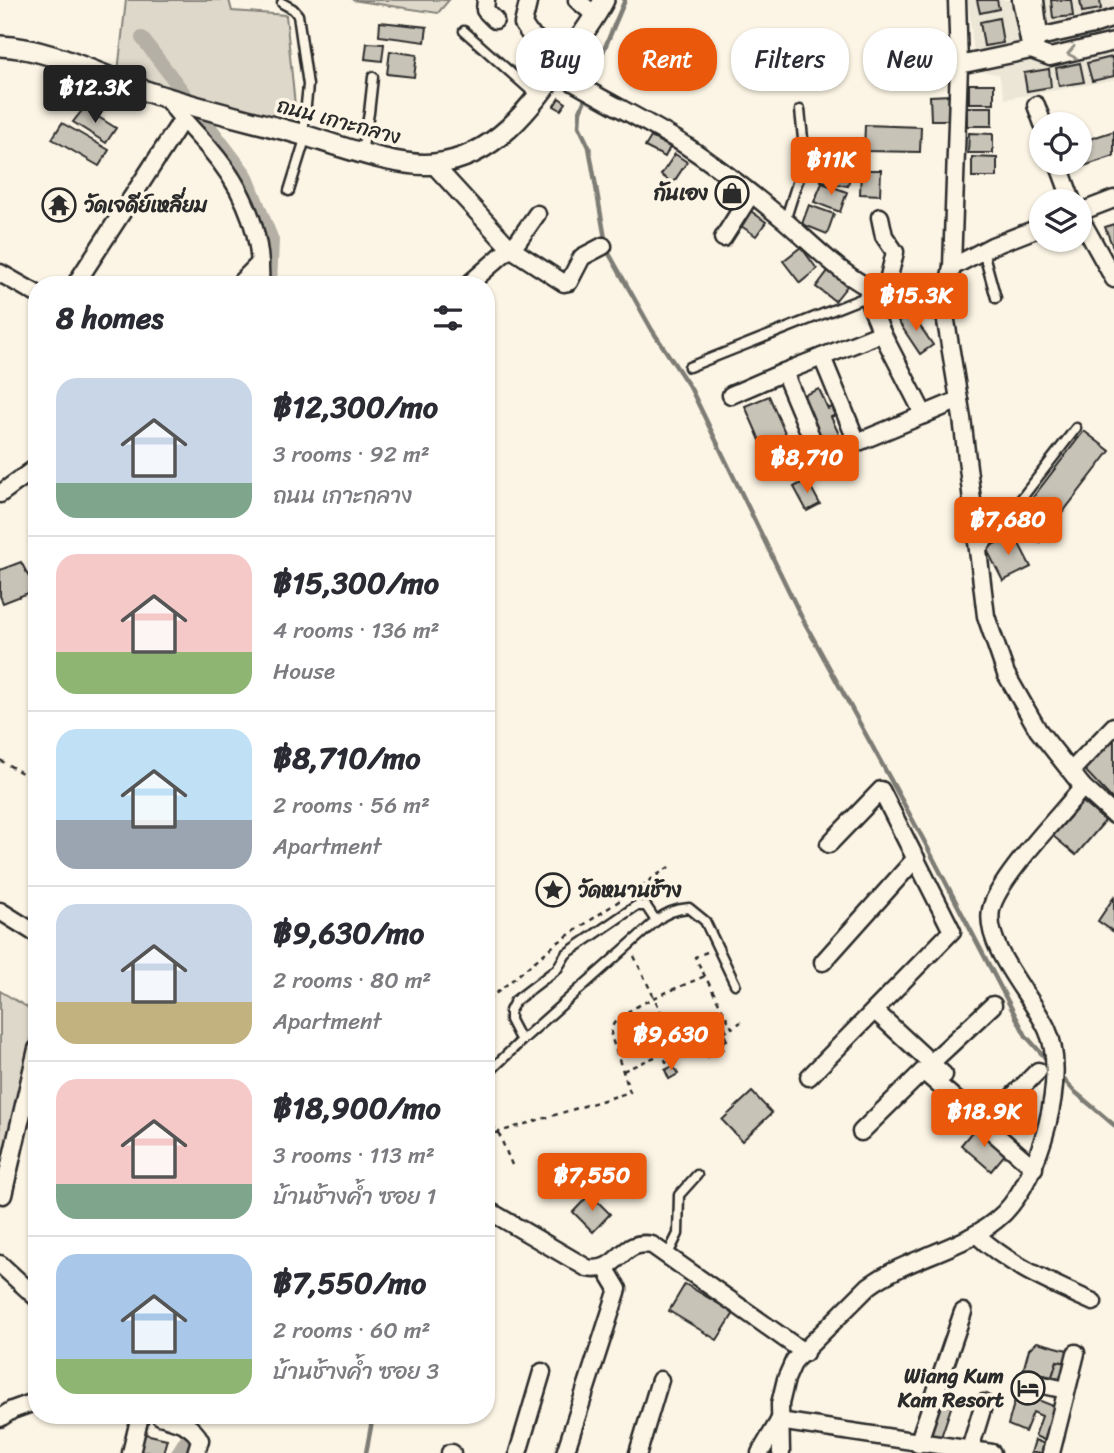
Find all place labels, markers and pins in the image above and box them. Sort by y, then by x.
pin: ฿12.3K [38,66,152,125]
pin: ฿11K [790,138,872,197]
place label: กันเอง [653,174,708,212]
shop icon: กันเอง [713,174,751,212]
temple icon: วัดเจดีย์เหลี่ยม [40,186,78,224]
place label: วัดเจดีย์เหลี่ยม [84,186,208,224]
pin: ฿15.3K [859,274,973,333]
pin: ฿8,710 [750,435,864,495]
pin: ฿7,680 [951,498,1065,557]
place icon: วัดหนานช้าง [534,871,572,909]
place label: วัดหนานช้าง [578,871,682,909]
pin: ฿9,630 [614,1012,728,1072]
pin: ฿18.9K [927,1090,1041,1149]
pin: ฿7,550 [535,1154,649,1213]
place label: Wiang Kum Kam Resort [897,1357,1005,1419]
hotel icon: Wiang Kum Kam Resort [1009,1369,1047,1407]

